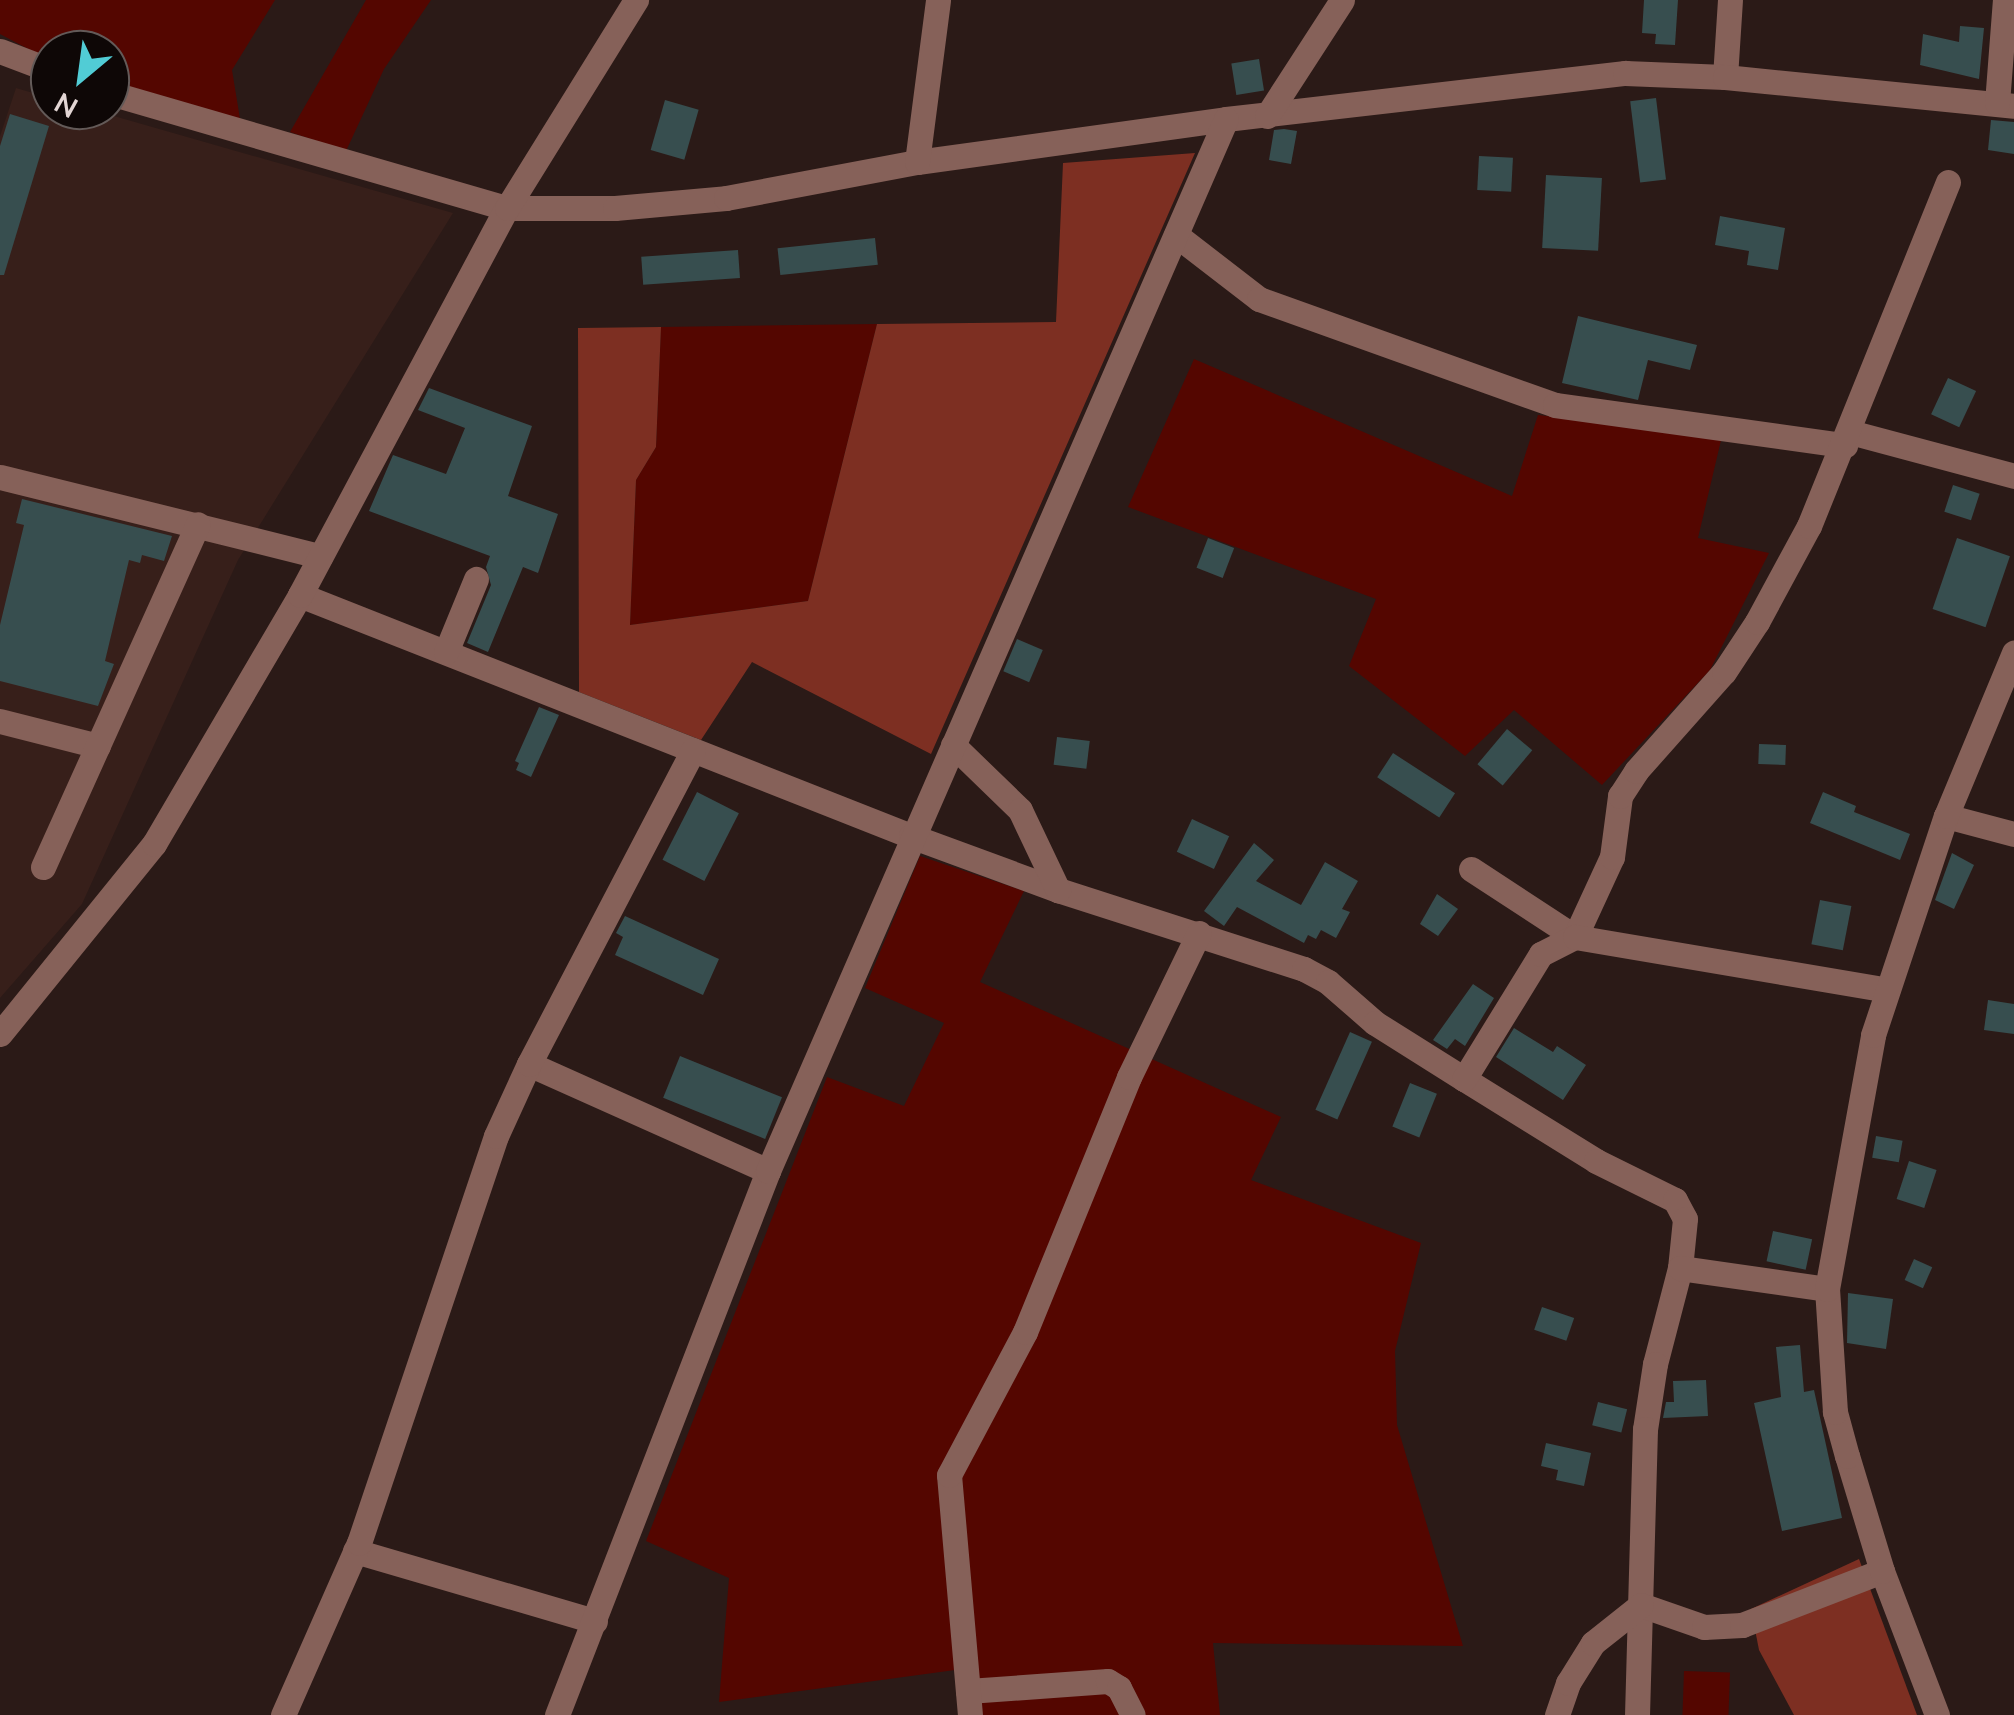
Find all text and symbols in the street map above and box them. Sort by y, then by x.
north arrow [30,30,130,130]
text: N [48,83,85,126]

